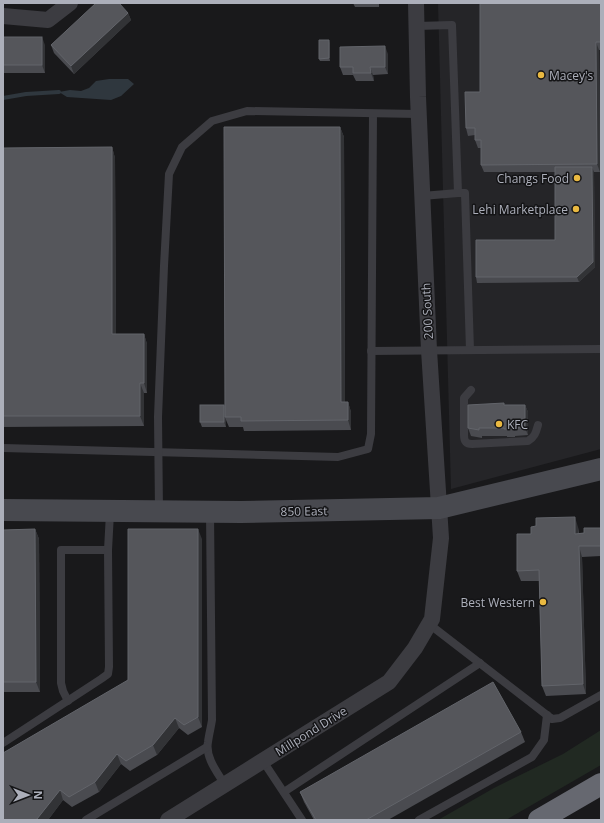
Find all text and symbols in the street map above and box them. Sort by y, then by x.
place label: Macey's [549,67,594,84]
marker: Macey's [536,70,546,80]
place label: Changs Food [497,170,569,187]
marker: Changs Food [572,173,582,183]
place label: Lehi Marketplace [472,201,568,218]
marker: Lehi Marketplace [571,204,581,214]
street label: 200 South [417,282,437,340]
place label: KFC [507,416,529,433]
marker: KFC [494,419,504,429]
street label: 850 East [280,502,328,520]
place label: Best Western [461,594,535,611]
marker: Best Western [538,597,548,607]
street label: Millpond Drive [272,702,350,760]
north arrow [8,775,48,815]
text: N [31,791,46,799]

